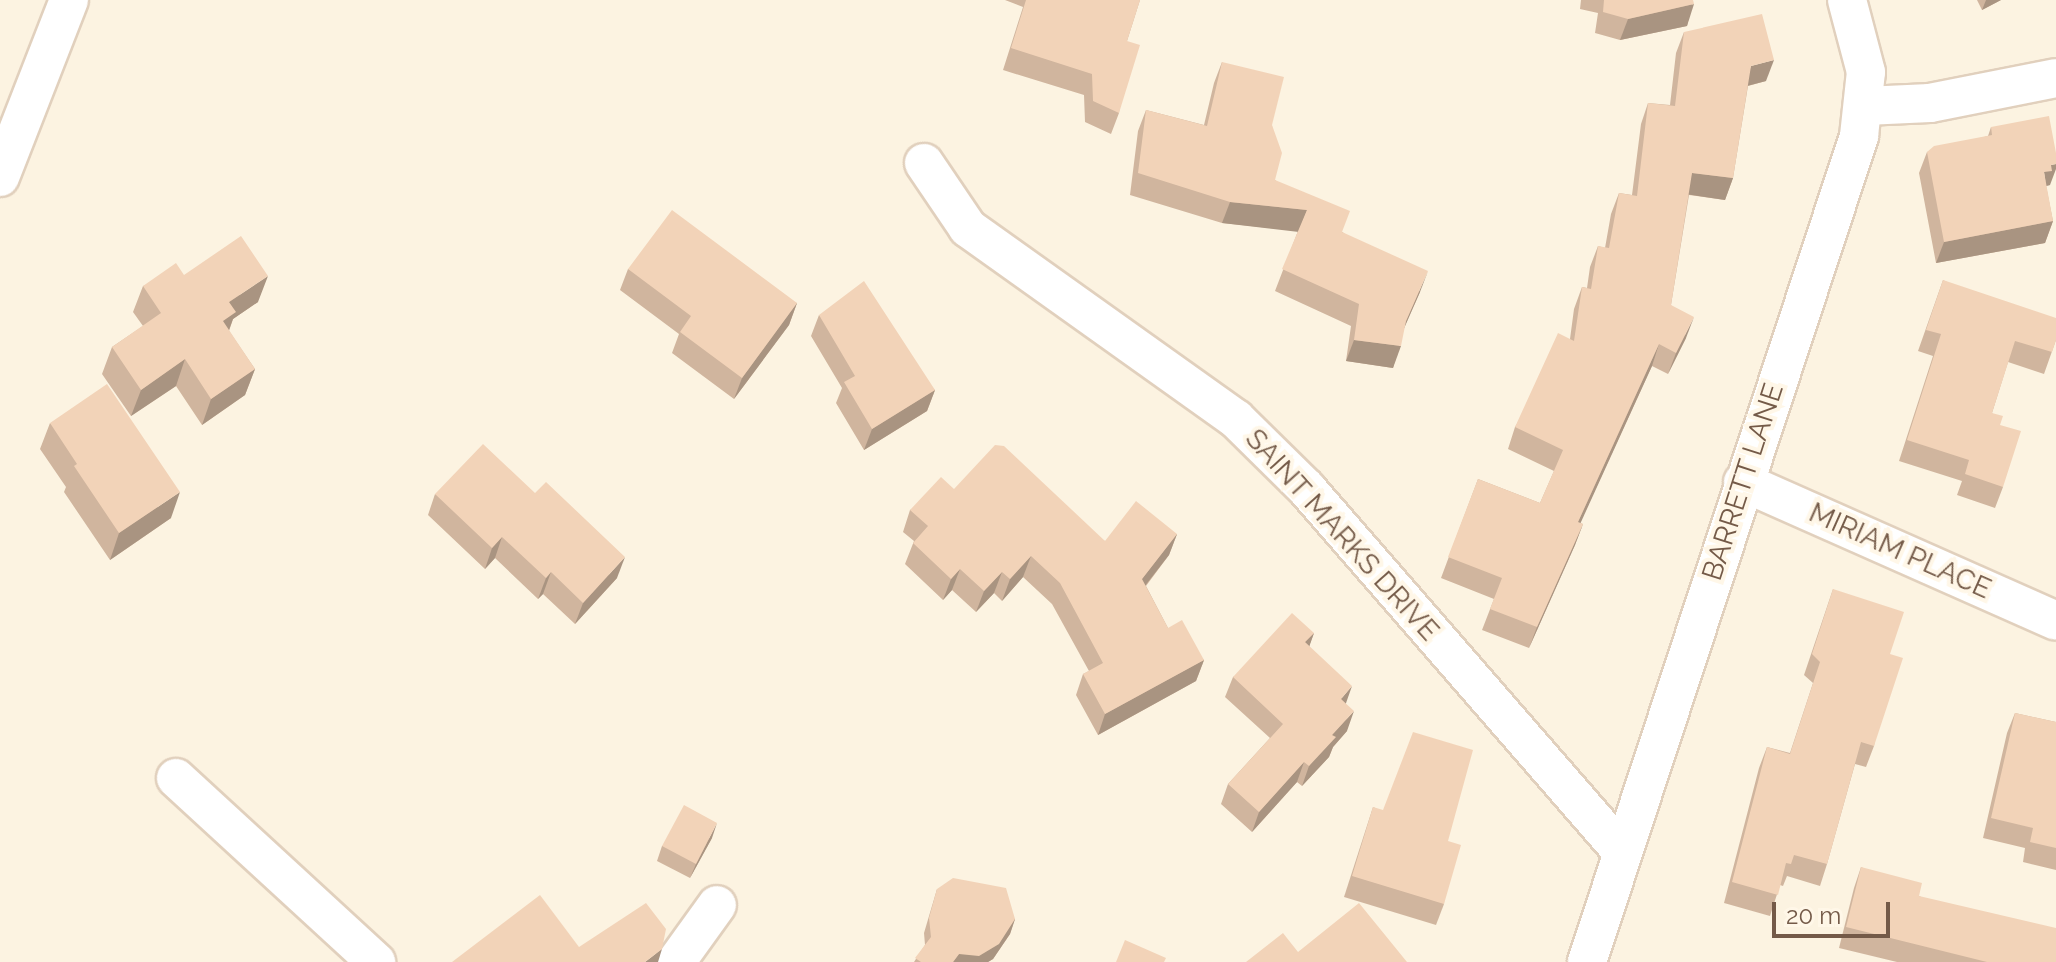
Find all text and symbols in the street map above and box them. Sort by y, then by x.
street label: BARRETT LANE [1695,379,1791,585]
street label: SAINT MARKS DRIVE [1238,422,1446,648]
street label: MIRIAM PLACE [1804,496,1996,606]
scale bar [1776,886,1894,936]
text: 20 m [1786,901,1841,930]

